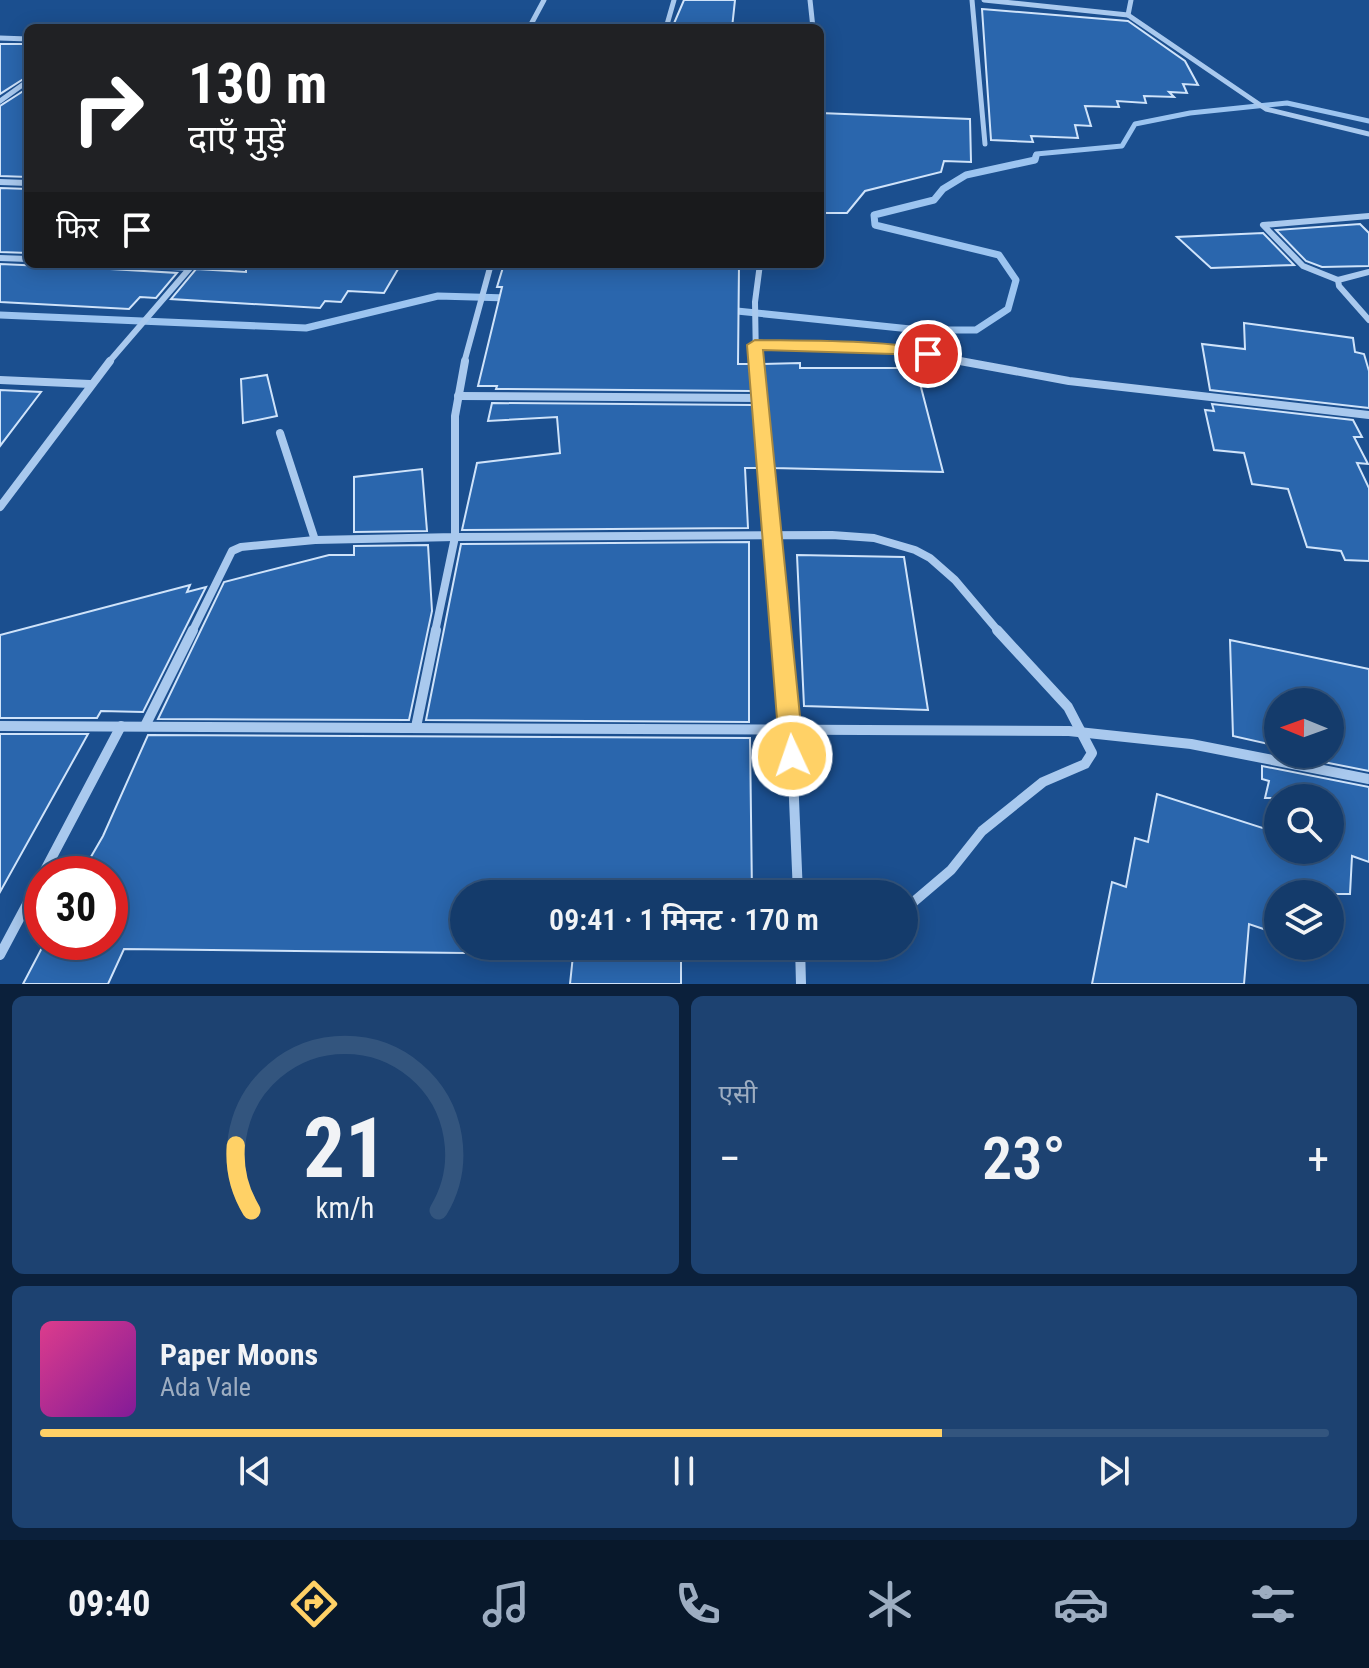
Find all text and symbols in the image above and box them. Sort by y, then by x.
text: 130 m [188,51,327,117]
icon: right [56,56,160,160]
text: दाएँ मुड़ें [188,118,285,160]
icon: arrive [115,208,159,252]
text: फिर [56,210,99,245]
pin [894,320,962,388]
icon: arrive [906,332,950,376]
north arrow [1264,688,1344,768]
map controls [1264,688,1344,960]
position arrow [750,714,834,798]
button: search [1264,784,1344,864]
speed limit sign: 30 [24,856,128,960]
button: layers [1264,880,1344,960]
text: 09:41 · 1 मिनट · 170 m [549,902,819,937]
text: एसी [719,1079,757,1109]
text: 21 [303,1100,387,1197]
text: 23° [982,1123,1066,1194]
text: − [719,1133,741,1185]
text: + [1307,1133,1329,1185]
text: km/h [316,1191,375,1225]
text: Paper Moons [160,1337,318,1372]
text: Ada Vale [160,1372,251,1402]
icon: previous [233,1449,277,1493]
icon: pause [662,1449,706,1493]
icon: next [1092,1449,1136,1493]
icon: directions [286,1576,342,1632]
icon: music [478,1576,534,1632]
icon: phone [670,1576,726,1632]
icon: climate [862,1576,918,1632]
icon: car [1053,1576,1109,1632]
icon: filters [1245,1576,1301,1632]
text: 09:40 [68,1583,151,1625]

